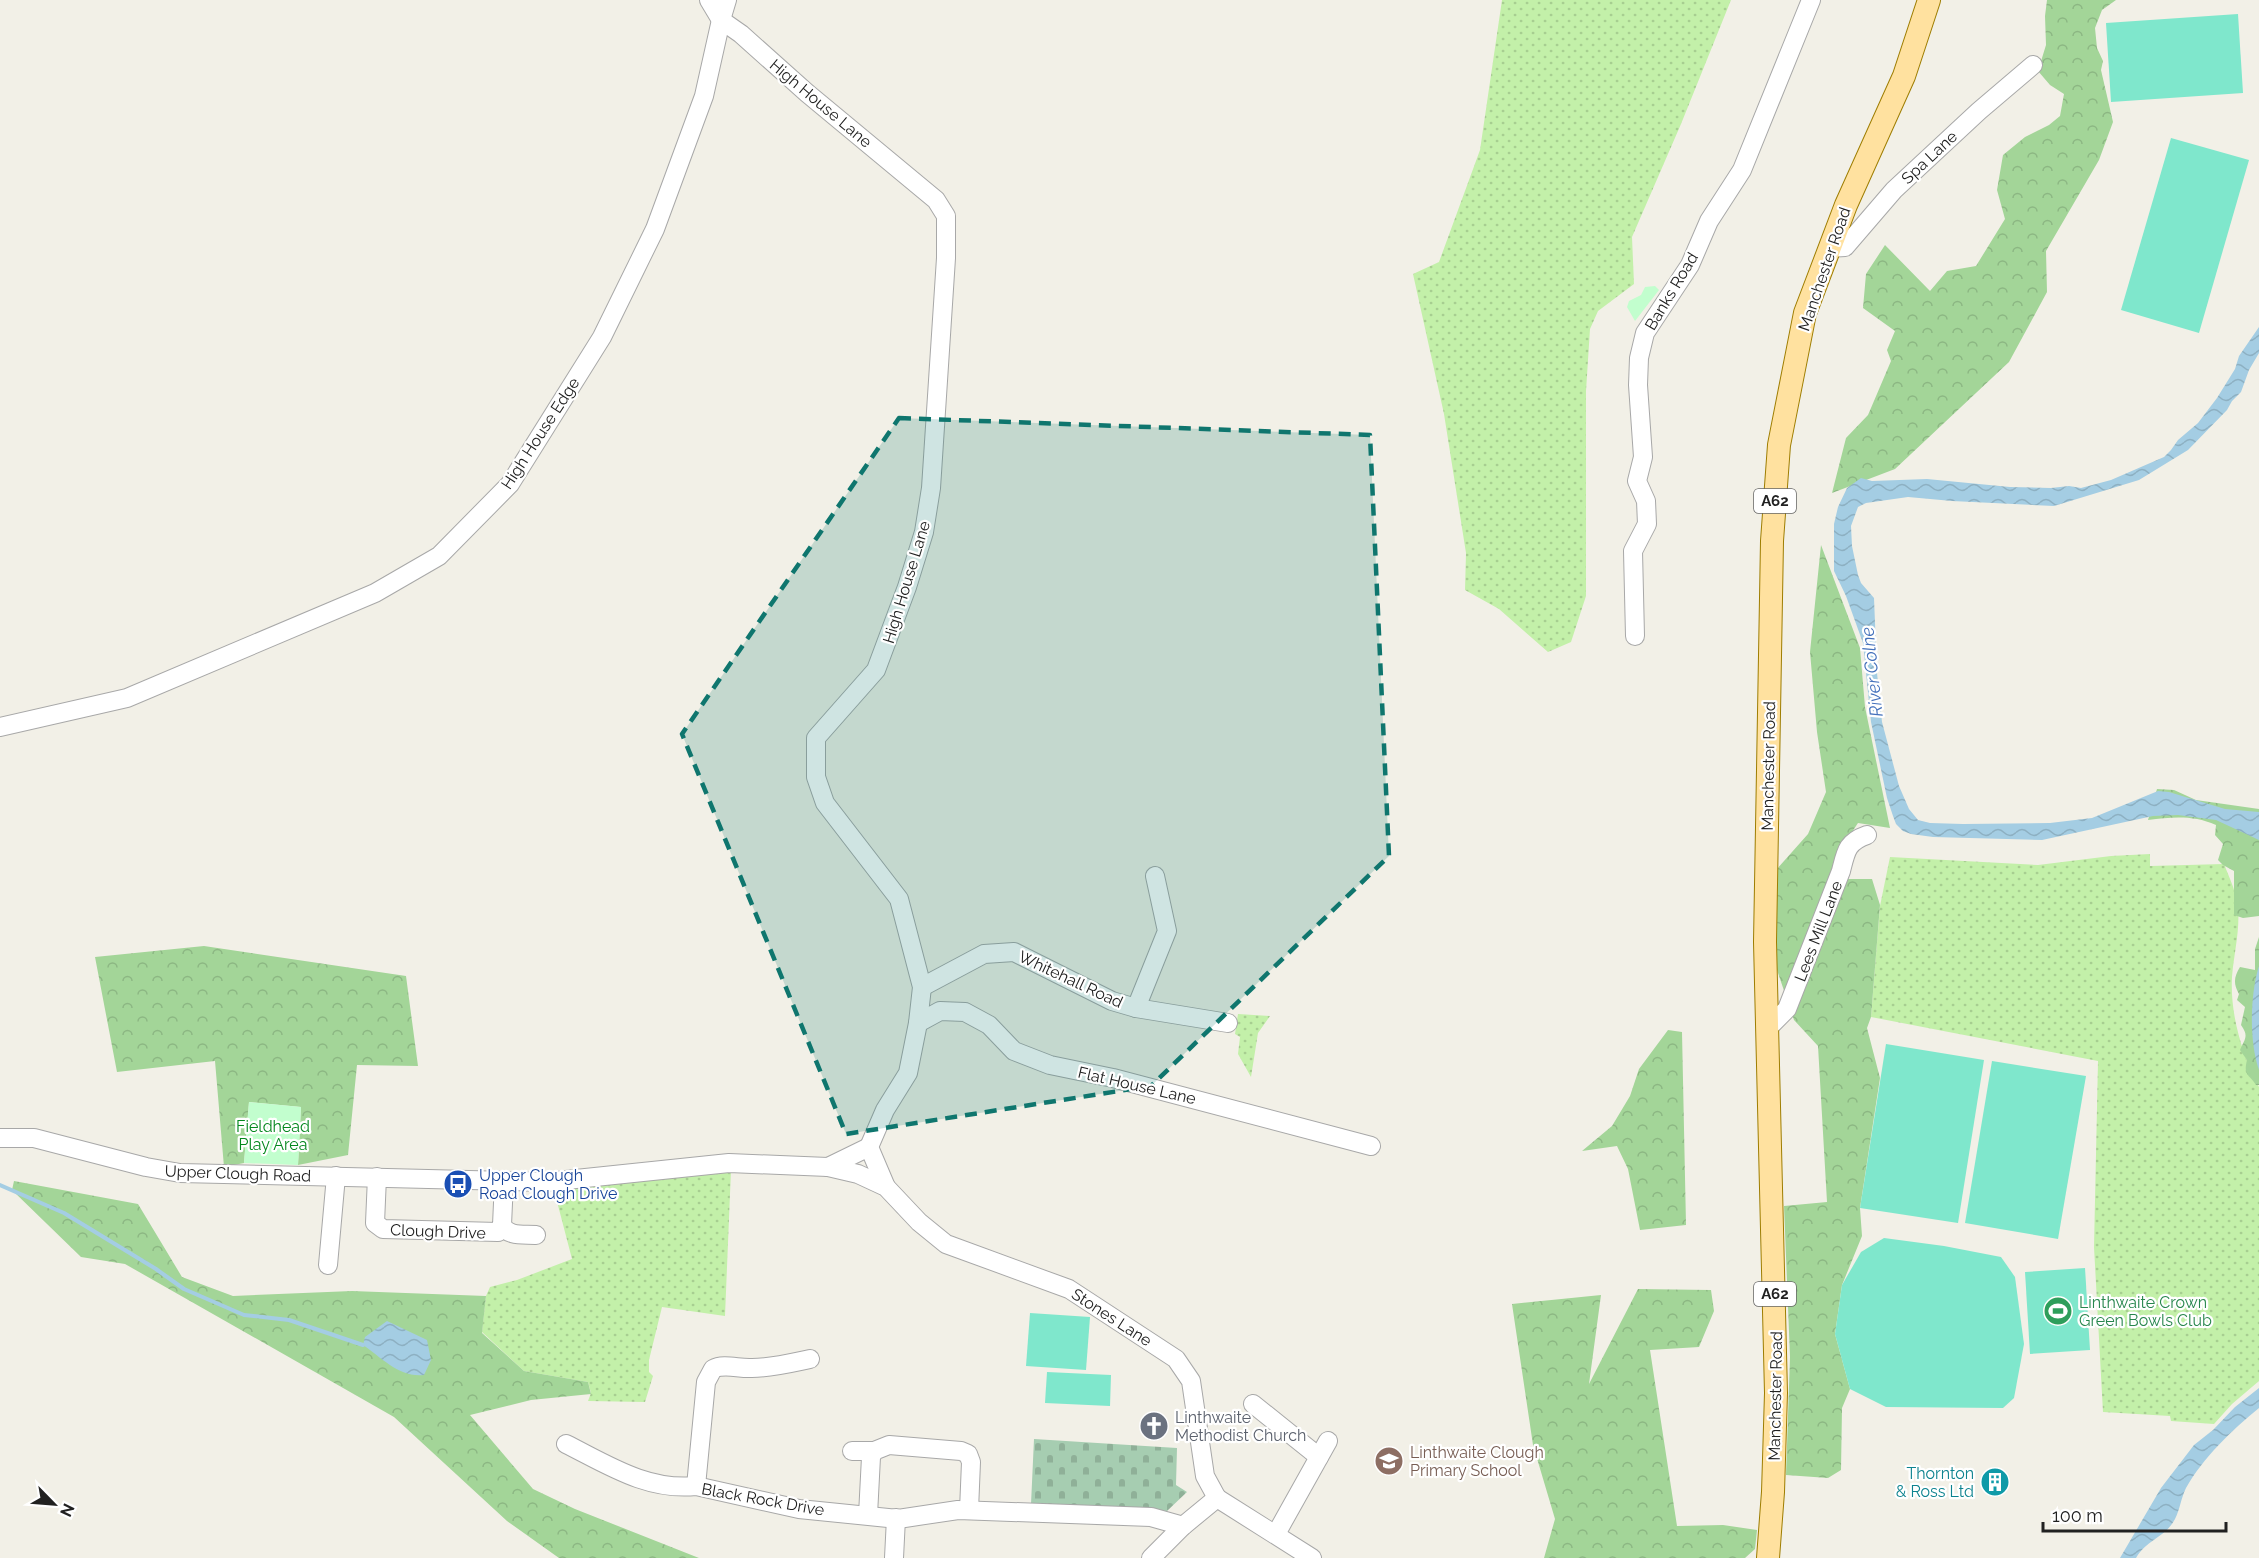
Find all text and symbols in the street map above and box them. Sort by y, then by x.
street label: High House Lane [766,55,876,152]
street label: Spa Lane [1898,127,1961,188]
street label: Manchester Road [1794,205,1855,334]
street label: Banks Road [1641,249,1702,334]
street label: High House Edge [497,374,584,493]
road number: A62 [1754,489,1796,513]
street label: High House Lane [879,519,934,646]
water label: River Colne [1856,626,1887,718]
street label: Manchester Road [1758,701,1779,831]
street label: Lees Mill Lane [1791,878,1846,984]
street label: Whitehall Road [1016,947,1126,1012]
street label: Flat House Lane [1076,1063,1198,1108]
park label: Fieldhead Play Area [236,1117,310,1154]
street label: Upper Clough Road [164,1161,312,1186]
place label: Upper Clough Road Clough Drive [479,1166,617,1203]
bus stop icon: Upper Clough Road Clough Drive [442,1168,474,1200]
street label: Clough Drive [390,1220,486,1243]
road number: A62 [1754,1282,1796,1306]
street label: Stones Lane [1068,1285,1155,1350]
place label: Linthwaite Crown Green Bowls Club [2079,1293,2212,1330]
sports icon: Linthwaite Crown Green Bowls Club [2042,1295,2074,1327]
street label: Manchester Road [1765,1331,1786,1461]
place label: Linthwaite Methodist Church [1175,1408,1306,1445]
church icon: Linthwaite Methodist Church [1138,1410,1170,1442]
place label: Linthwaite Clough Primary School [1410,1443,1544,1480]
school or university icon: Linthwaite Clough Primary School [1373,1445,1405,1477]
place label: Thornton & Ross Ltd [1896,1464,1974,1501]
building icon: Thornton & Ross Ltd [1979,1466,2011,1498]
north arrow [24,1474,84,1534]
street label: Black Rock Drive [700,1479,826,1520]
scale bar [2043,1495,2226,1533]
text: N [56,1501,78,1520]
text: 100 m [2052,1505,2103,1526]

